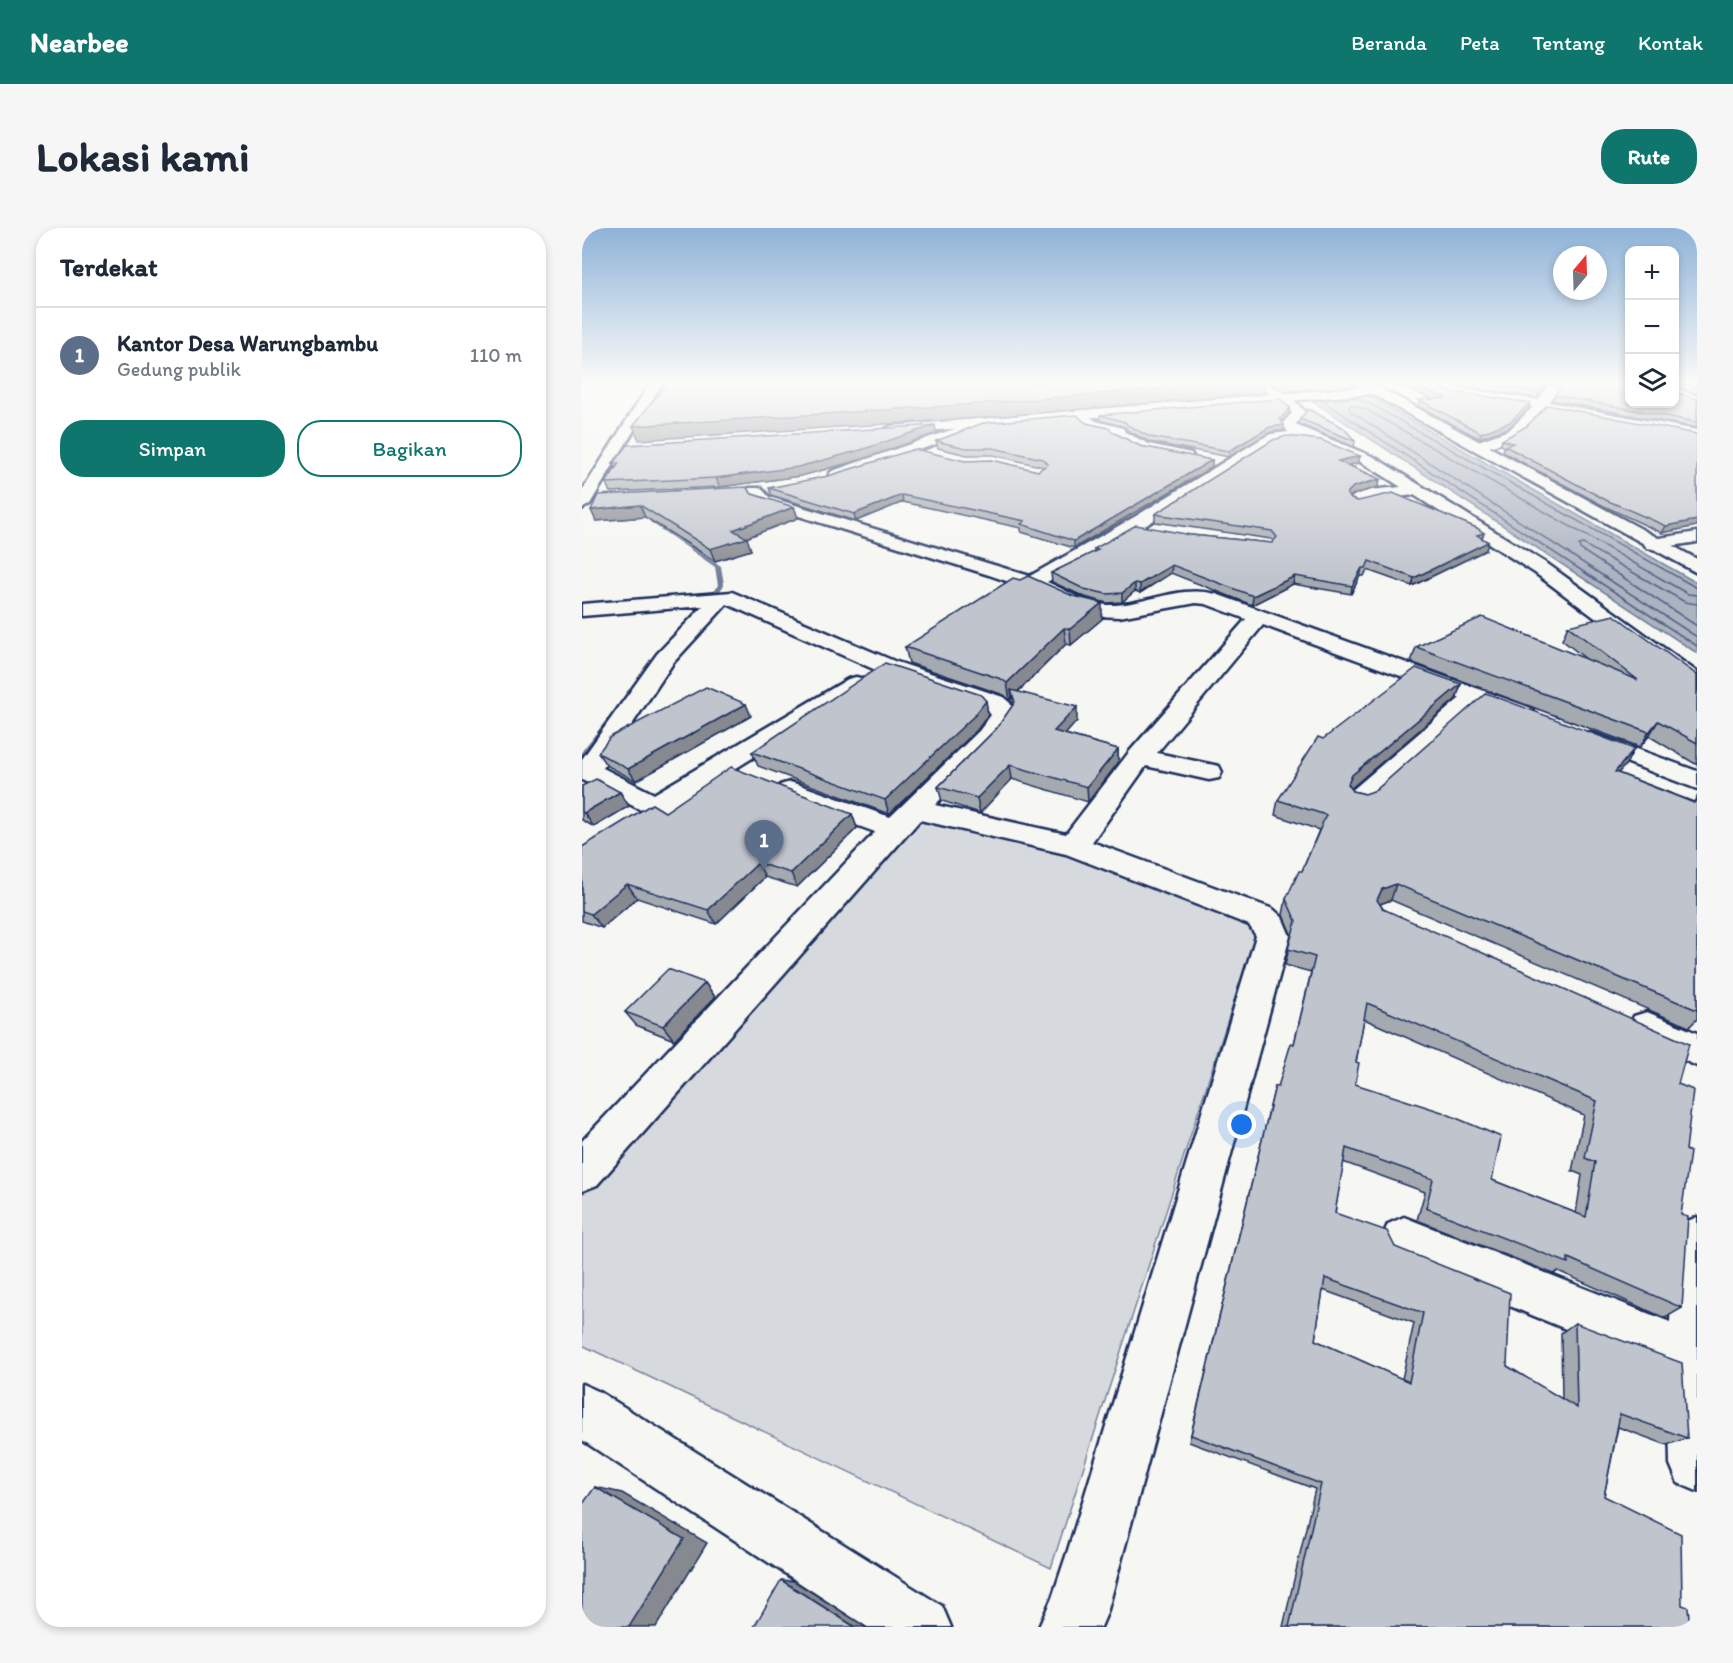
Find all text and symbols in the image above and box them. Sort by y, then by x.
text: Nearbee [30,25,129,59]
text: Beranda [1351,30,1427,55]
text: Peta [1460,30,1500,55]
text: Tentang [1533,30,1605,55]
text: Kontak [1638,30,1703,55]
button: Rute [1601,129,1697,184]
text: Lokasi kami [36,131,250,182]
north arrow [1553,246,1607,300]
map controls [1625,246,1679,408]
button: + [1625,246,1679,300]
text: Terdekat [60,251,158,283]
button: − [1625,300,1679,354]
text: Kantor Desa Warungbambu [117,330,378,357]
text: 1 [75,343,84,367]
text: 110 m [470,343,522,367]
button: layers [1625,354,1679,408]
text: Gedung publik [117,357,241,381]
button: Simpan [60,420,285,477]
button: Bagikan [297,420,522,477]
pin: 1 [744,820,783,870]
your location [1227,1110,1256,1139]

